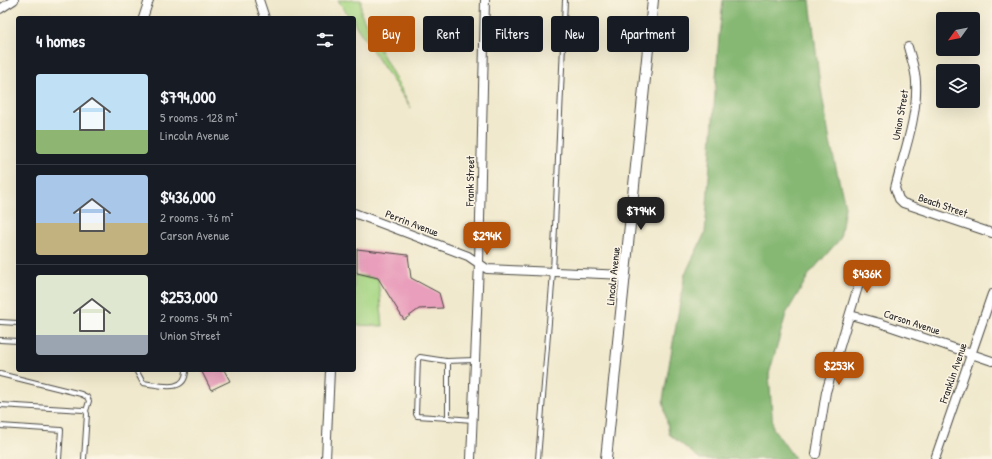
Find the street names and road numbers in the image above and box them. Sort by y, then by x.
street label: Union Street [889,88,911,141]
street label: Frank Street [463,155,477,207]
street label: Beach Street [916,190,970,220]
street label: Perrin Avenue [383,206,441,240]
street label: Lincoln Avenue [603,246,623,306]
street label: Carson Avenue [882,306,943,338]
street label: Franklin Avenue [936,340,970,406]

